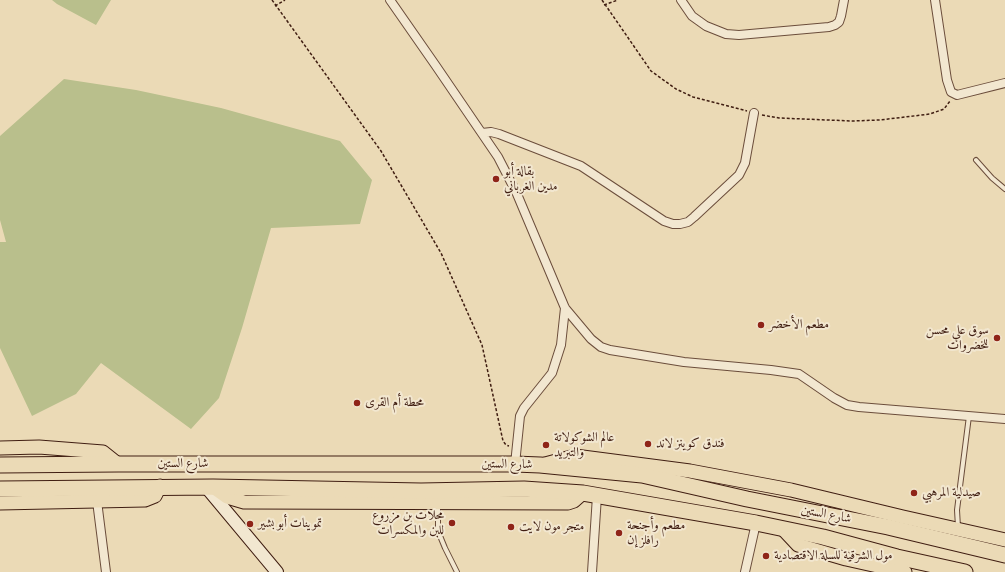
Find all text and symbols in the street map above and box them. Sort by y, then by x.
place label: بقالة أبو مدين الغرباني [504,164,557,195]
marker: بقالة أبو مدين الغرباني [491,174,501,184]
place label: مطعم الأخضر [769,317,829,333]
marker: مطعم الأخضر [756,320,766,330]
place label: سوق علي محسن للخضروات [926,323,989,354]
marker: سوق علي محسن للخضروات [992,333,1002,343]
place label: محطة أم القرى [365,395,424,411]
marker: محطة أم القرى [352,398,362,408]
place label: عالم الشوكولاتة والتبريد [554,430,614,461]
place label: فندق كوينز لاند [656,436,725,452]
marker: فندق كوينز لاند [643,439,653,449]
marker: عالم الشوكولاتة والتبريد [541,440,551,450]
street label: شارع الستين [158,456,208,472]
street label: شارع الستين [481,457,533,473]
place label: صيدلية المرهبي [922,485,981,501]
marker: صيدلية المرهبي [909,488,919,498]
street label: شارع الستين [800,502,852,528]
place label: محلات بن مزروع للبن والمكسرات [372,508,444,539]
place label: تموينات أبو بشير [258,516,322,532]
marker: محلات بن مزروع للبن والمكسرات [447,518,457,528]
place label: مطعم وأجنحة رافلز إن [627,518,685,549]
marker: تموينات أبو بشير [245,519,255,529]
place label: متجر مون لايت [519,519,584,535]
marker: متجر مون لايت [506,522,516,532]
marker: مطعم وأجنحة رافلز إن [614,528,624,538]
place label: مول الشرقية للسلة الاقتصادية [774,548,893,564]
marker: مول الشرقية للسلة الاقتصادية [761,551,771,561]

